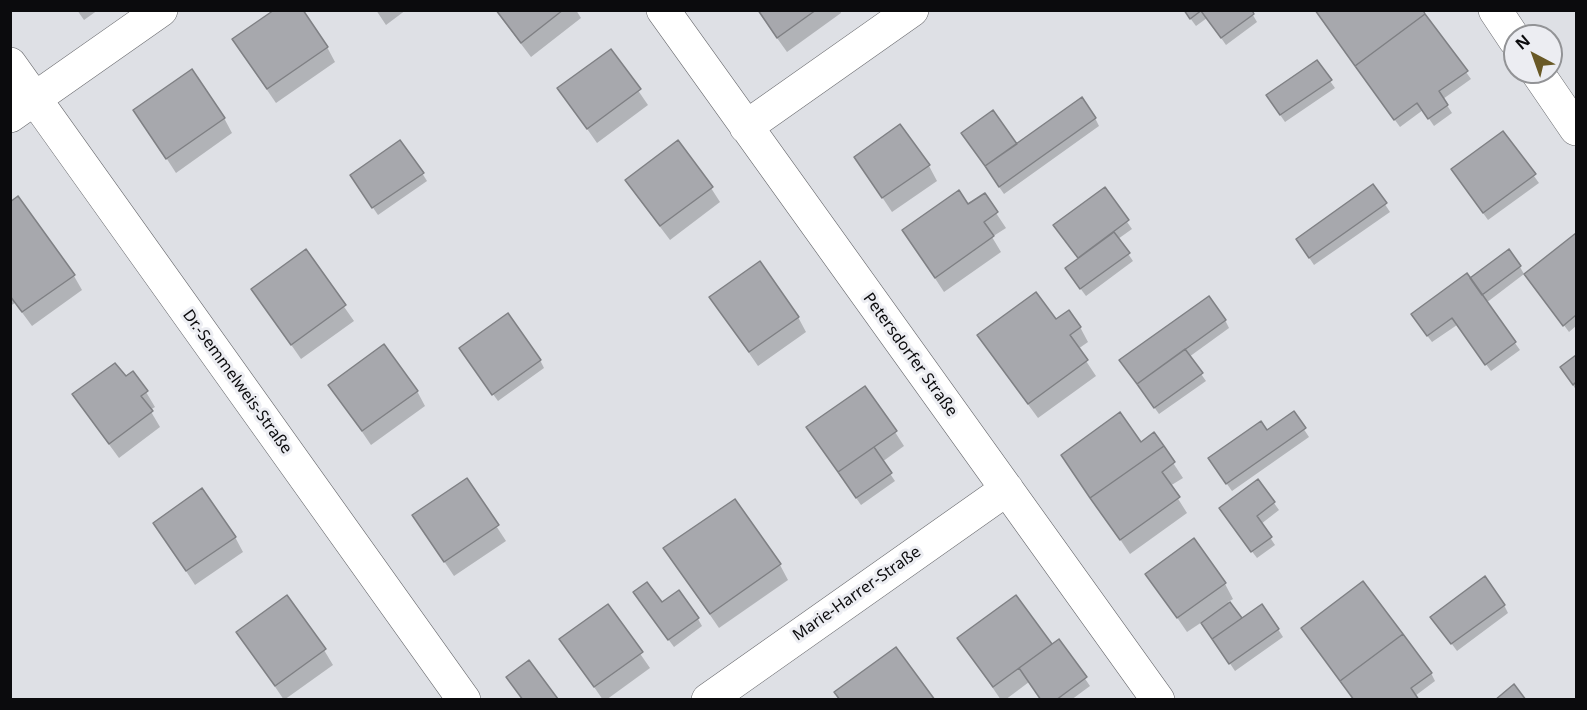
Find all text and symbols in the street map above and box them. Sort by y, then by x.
north arrow [1503,24,1563,84]
text: N [1510,29,1535,55]
street label: Petersdorfer Straße [859,289,961,421]
street label: Dr.-Semmelweis-Straße [178,306,296,458]
street label: Marie-Harrer-Straße [789,543,925,645]

